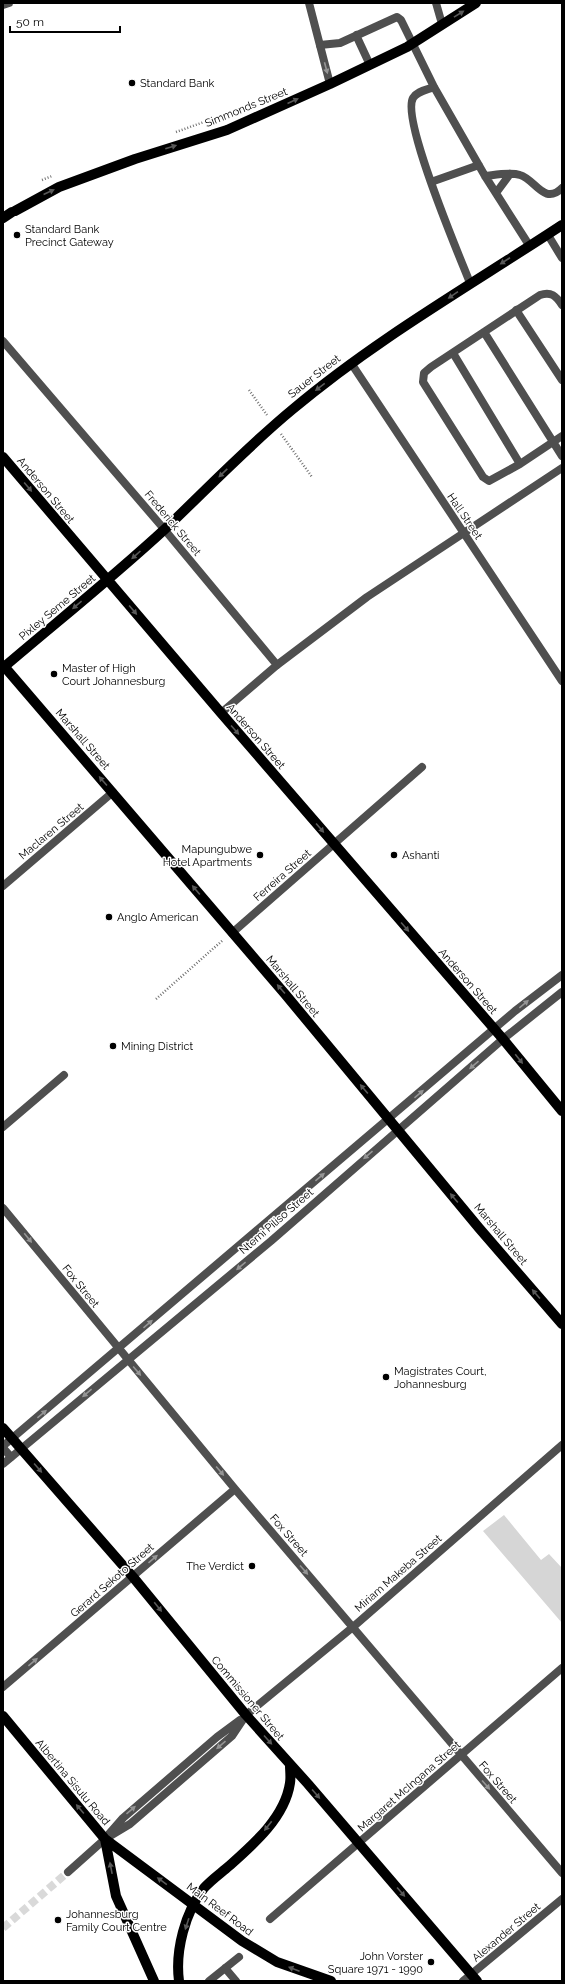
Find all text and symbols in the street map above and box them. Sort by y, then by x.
scale bar [10,8,120,34]
one-way arrow [453,10,465,17]
text: 50 m [16,15,44,29]
one-way arrow [323,62,329,74]
place label: Standard Bank [140,77,215,90]
marker: Standard Bank [127,78,137,88]
street label: Simmonds Street [203,85,290,130]
one-way arrow [287,98,298,104]
one-way arrow [166,144,178,150]
one-way arrow [44,189,55,195]
place label: Standard Bank Precinct Gateway [25,223,114,249]
marker: Standard Bank Precinct Gateway [12,230,22,240]
one-way arrow [499,257,511,264]
one-way arrow [448,291,458,299]
street label: Sauer Street [286,352,343,401]
one-way arrow [315,383,326,391]
street label: Anderson Street [14,455,77,526]
one-way arrow [218,469,228,478]
one-way arrow [24,481,33,492]
street label: Frederick Street [142,488,204,559]
street label: Hall Street [444,491,485,542]
one-way arrow [131,550,141,559]
street label: Pixley Seme Street [17,571,98,643]
one-way arrow [72,601,83,610]
one-way arrow [128,604,137,615]
place label: Master of High Court Johannesburg [62,662,165,688]
marker: Master of High Court Johannesburg [49,669,59,679]
street label: Anderson Street [224,701,288,772]
street label: Marshall Street [53,706,113,773]
one-way arrow [231,725,240,735]
one-way arrow [98,775,107,786]
street label: Maclaren Street [16,800,87,862]
one-way arrow [315,824,324,833]
place label: Mapungubwe Hotel Apartments [163,843,253,869]
street label: Ferreira Street [251,847,314,904]
place label: Ashanti [402,849,440,862]
marker: Mapungubwe Hotel Apartments [255,850,265,860]
marker: Ashanti [389,850,399,860]
one-way arrow [192,885,201,896]
place label: Anglo American [117,911,198,924]
marker: Anglo American [104,912,114,922]
one-way arrow [400,922,409,931]
street label: Anderson Street [436,946,500,1017]
street label: Marshall Street [263,953,322,1020]
one-way arrow [276,984,285,994]
one-way arrow [518,999,529,1008]
place label: Mining District [121,1040,193,1053]
marker: Mining District [108,1041,118,1051]
one-way arrow [515,1053,524,1064]
one-way arrow [468,1060,479,1069]
one-way arrow [360,1084,368,1094]
one-way arrow [413,1089,424,1098]
one-way arrow [363,1151,374,1160]
one-way arrow [314,1173,325,1182]
street label: Ntemi Piliso Street [237,1186,316,1257]
one-way arrow [450,1192,458,1203]
street label: Marshall Street [471,1201,530,1268]
one-way arrow [23,1233,32,1244]
one-way arrow [236,1261,246,1270]
street label: Fox Street [59,1262,102,1311]
one-way arrow [532,1289,541,1300]
one-way arrow [144,1320,153,1329]
one-way arrow [133,1365,142,1376]
place label: Magistrates Court, Johannesburg [394,1365,486,1391]
marker: Magistrates Court, Johannesburg [381,1372,391,1382]
one-way arrow [82,1389,92,1398]
one-way arrow [37,1409,47,1418]
one-way arrow [33,1463,43,1473]
one-way arrow [215,1466,224,1476]
street label: Fox Street [267,1512,311,1559]
street label: Miriam Makeba Street [352,1532,445,1615]
street label: Gerard Sekoto Street [68,1540,157,1620]
one-way arrow [148,1555,158,1564]
place label: The Verdict [186,1560,244,1573]
marker: The Verdict [247,1561,257,1571]
one-way arrow [300,1565,309,1575]
one-way arrow [153,1602,162,1613]
street label: Commissioner Street [209,1654,287,1743]
one-way arrow [28,1658,37,1667]
one-way arrow [263,1735,273,1745]
street label: Albertina Sisulu Road [33,1737,113,1828]
street label: Margaret McIngana Street [355,1738,464,1835]
one-way arrow [217,1740,226,1749]
street label: Fox Street [476,1759,520,1806]
one-way arrow [482,1780,491,1791]
one-way arrow [312,1788,321,1799]
one-way arrow [76,1804,85,1815]
one-way arrow [126,1806,136,1815]
one-way arrow [264,1820,273,1831]
one-way arrow [107,1861,113,1874]
one-way arrow [156,1876,167,1885]
street label: Main Reef Road [184,1880,256,1939]
one-way arrow [396,1887,405,1898]
street label: Alexander Street [470,1900,543,1965]
place label: Johannesburg Family Court Centre [66,1908,167,1934]
marker: Johannesburg Family Court Centre [53,1915,63,1925]
one-way arrow [184,1918,190,1930]
place label: John Vorster Square 1971 - 1990 [328,1950,423,1976]
marker: John Vorster Square 1971 - 1990 [426,1957,436,1967]
one-way arrow [287,1965,299,1971]

